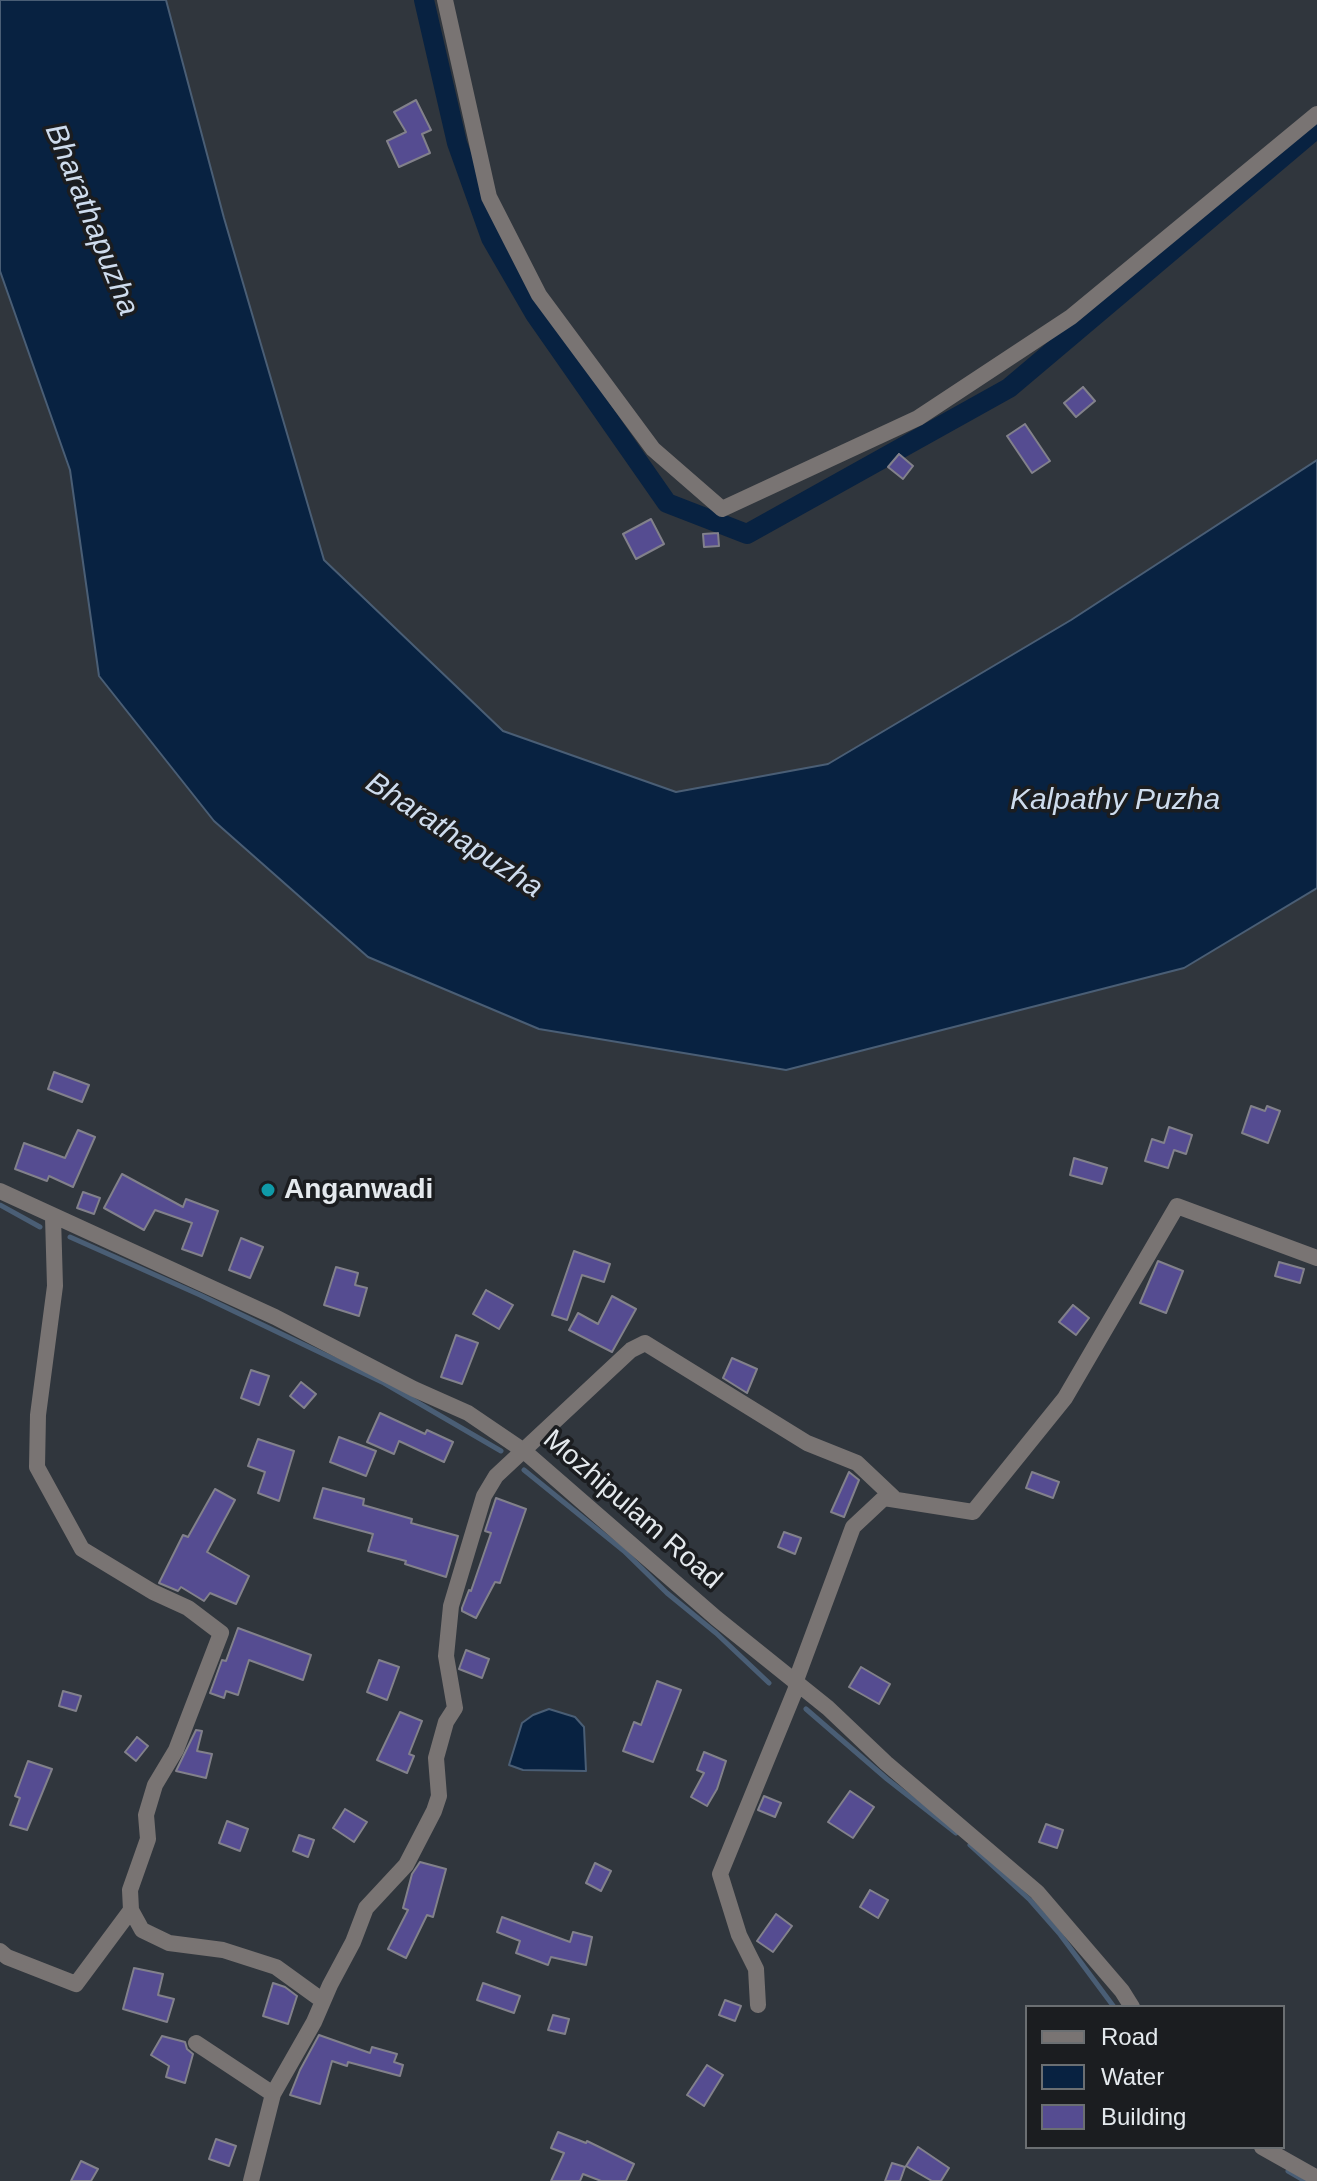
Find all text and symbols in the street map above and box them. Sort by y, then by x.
water label: Bharathapuzha [36,119,146,321]
water label: Bharathapuzha [359,765,549,907]
water label: Kalpathy Puzha [1010,783,1220,819]
place label: Anganwadi [284,1173,433,1207]
marker: Anganwadi [259,1181,277,1199]
street label: Mozhipulam Road [536,1423,728,1597]
legend [1025,2005,1285,2149]
text: Road [1101,2023,1158,2050]
text: Water [1101,2063,1164,2090]
text: Building [1101,2103,1186,2130]

